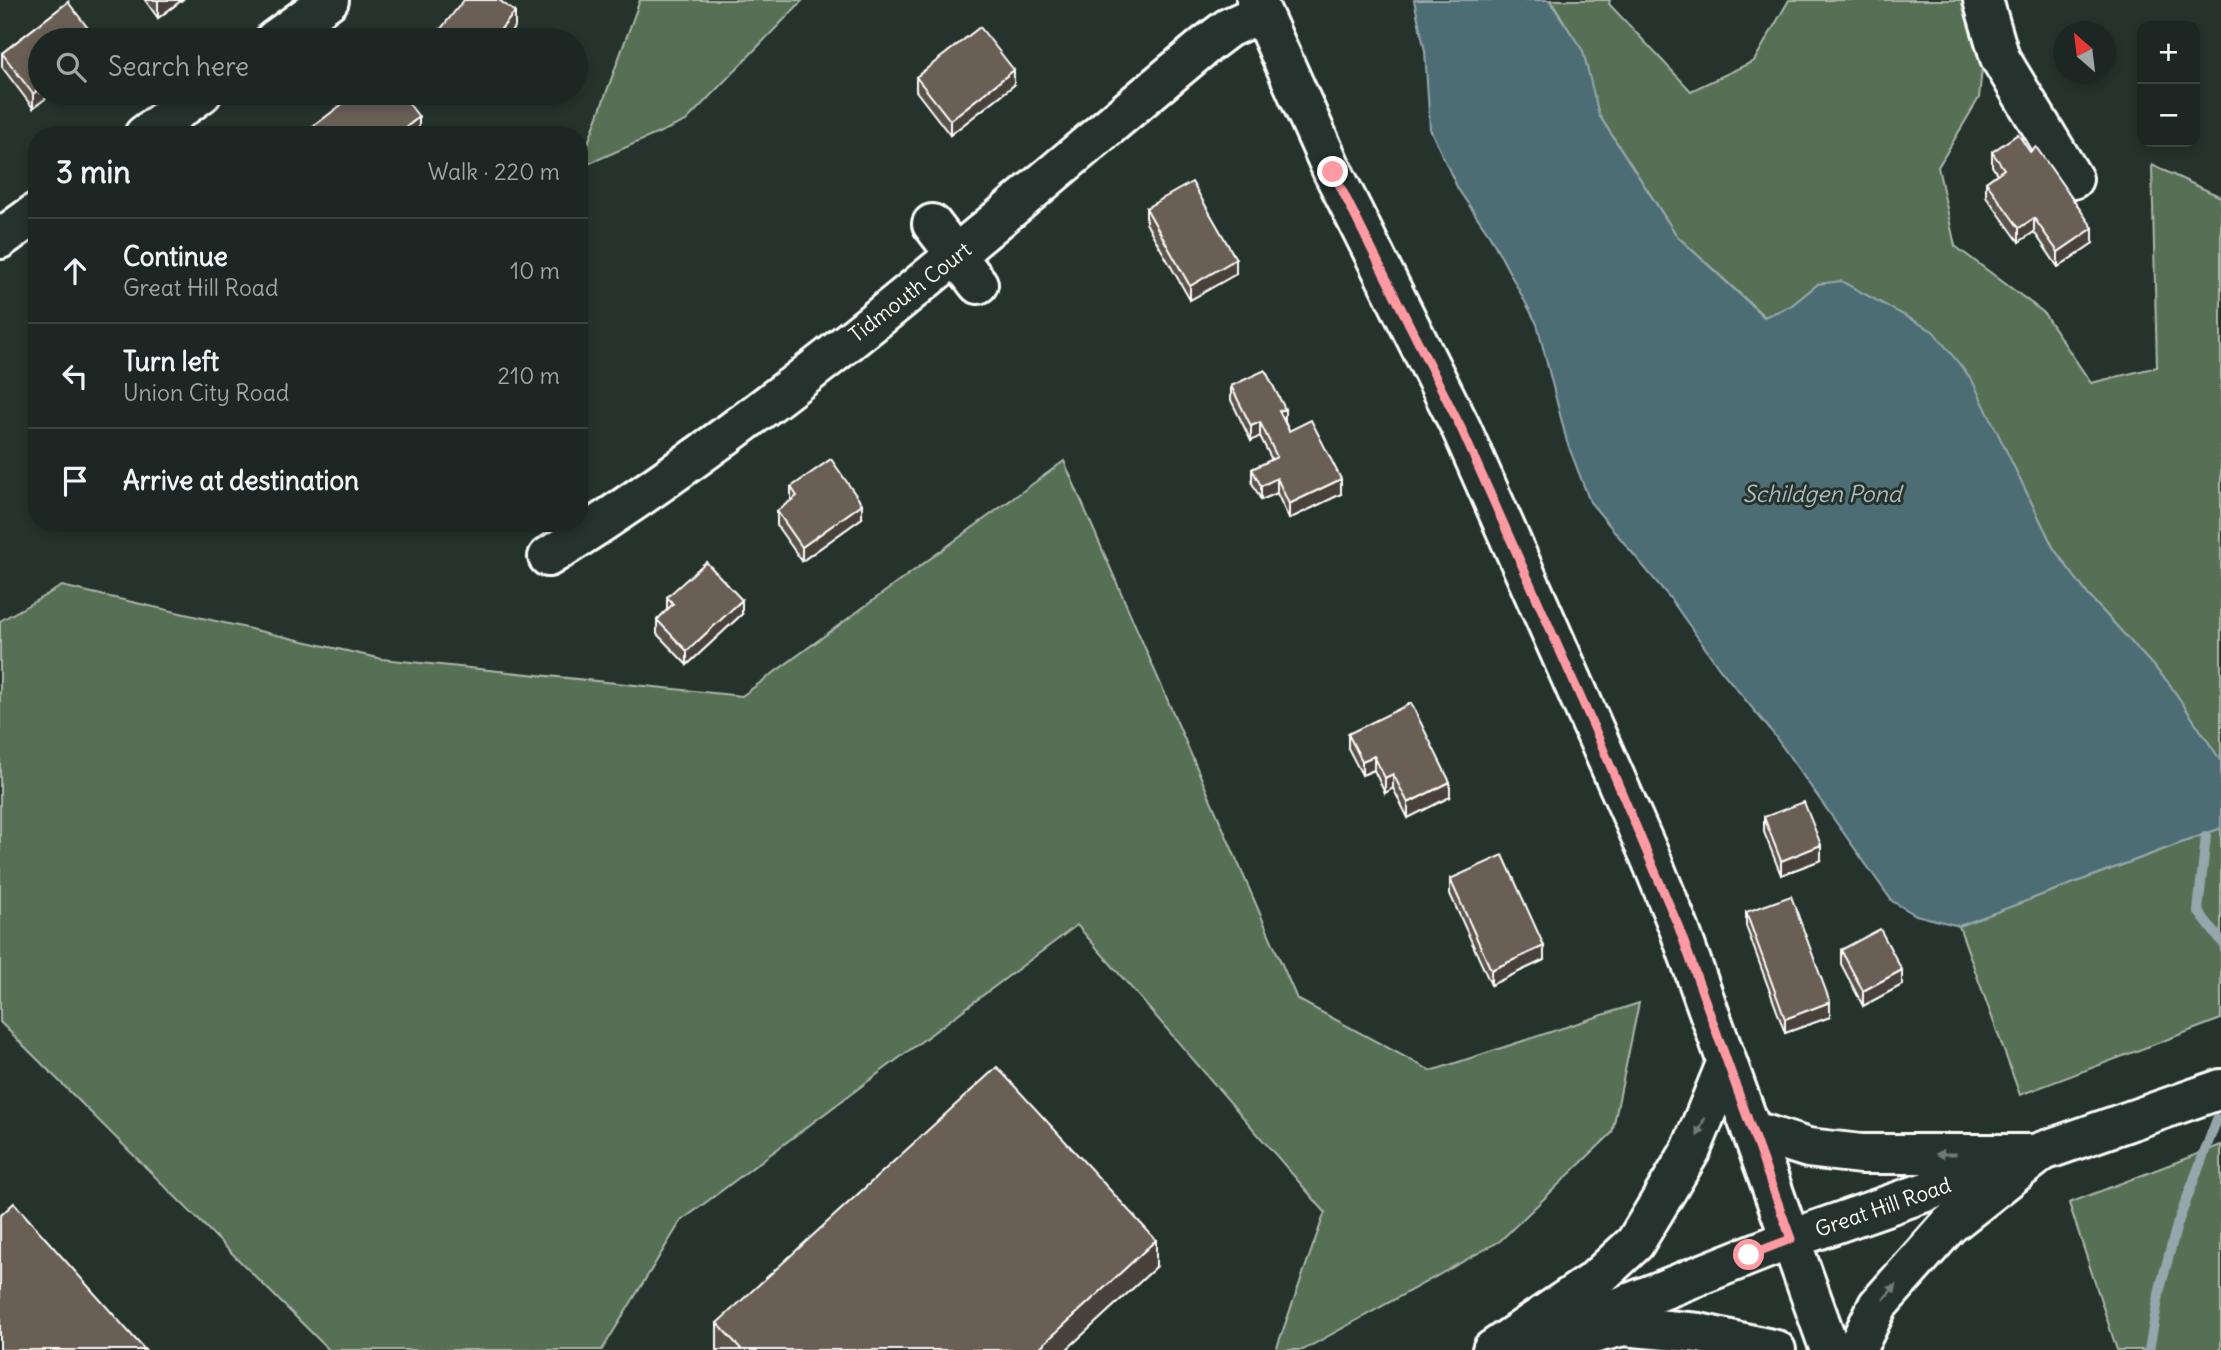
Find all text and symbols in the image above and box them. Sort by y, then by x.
north arrow [2053,21,2116,84]
map controls [2137,21,2200,147]
button: + [2137,21,2200,84]
search box [28,28,588,105]
icon: search [52,48,90,86]
text: Search here [108,50,249,83]
button: − [2137,84,2200,147]
text: 3 min [56,153,131,191]
route end [1317,156,1348,187]
text: Walk · 220 m [428,157,560,186]
street label: Tidmouth Court [843,236,977,348]
text: Continue [123,240,228,273]
icon: ahead [56,252,94,290]
text: 10 m [510,256,560,285]
text: Great Hill Road [123,273,278,302]
text: Turn left [123,345,219,378]
icon: left [56,357,94,395]
text: 210 m [497,361,560,390]
text: Union City Road [123,378,289,407]
icon: arrive [56,462,94,500]
text: Arrive at destination [123,464,359,497]
water label: Schildgen Pond [1743,479,1905,508]
one-way arrow [1695,1117,1706,1138]
one-way arrow [1935,1148,1957,1160]
street label: Great Hill Road [1812,1171,1954,1243]
route start [1733,1239,1764,1270]
one-way arrow [1882,1283,1897,1300]

